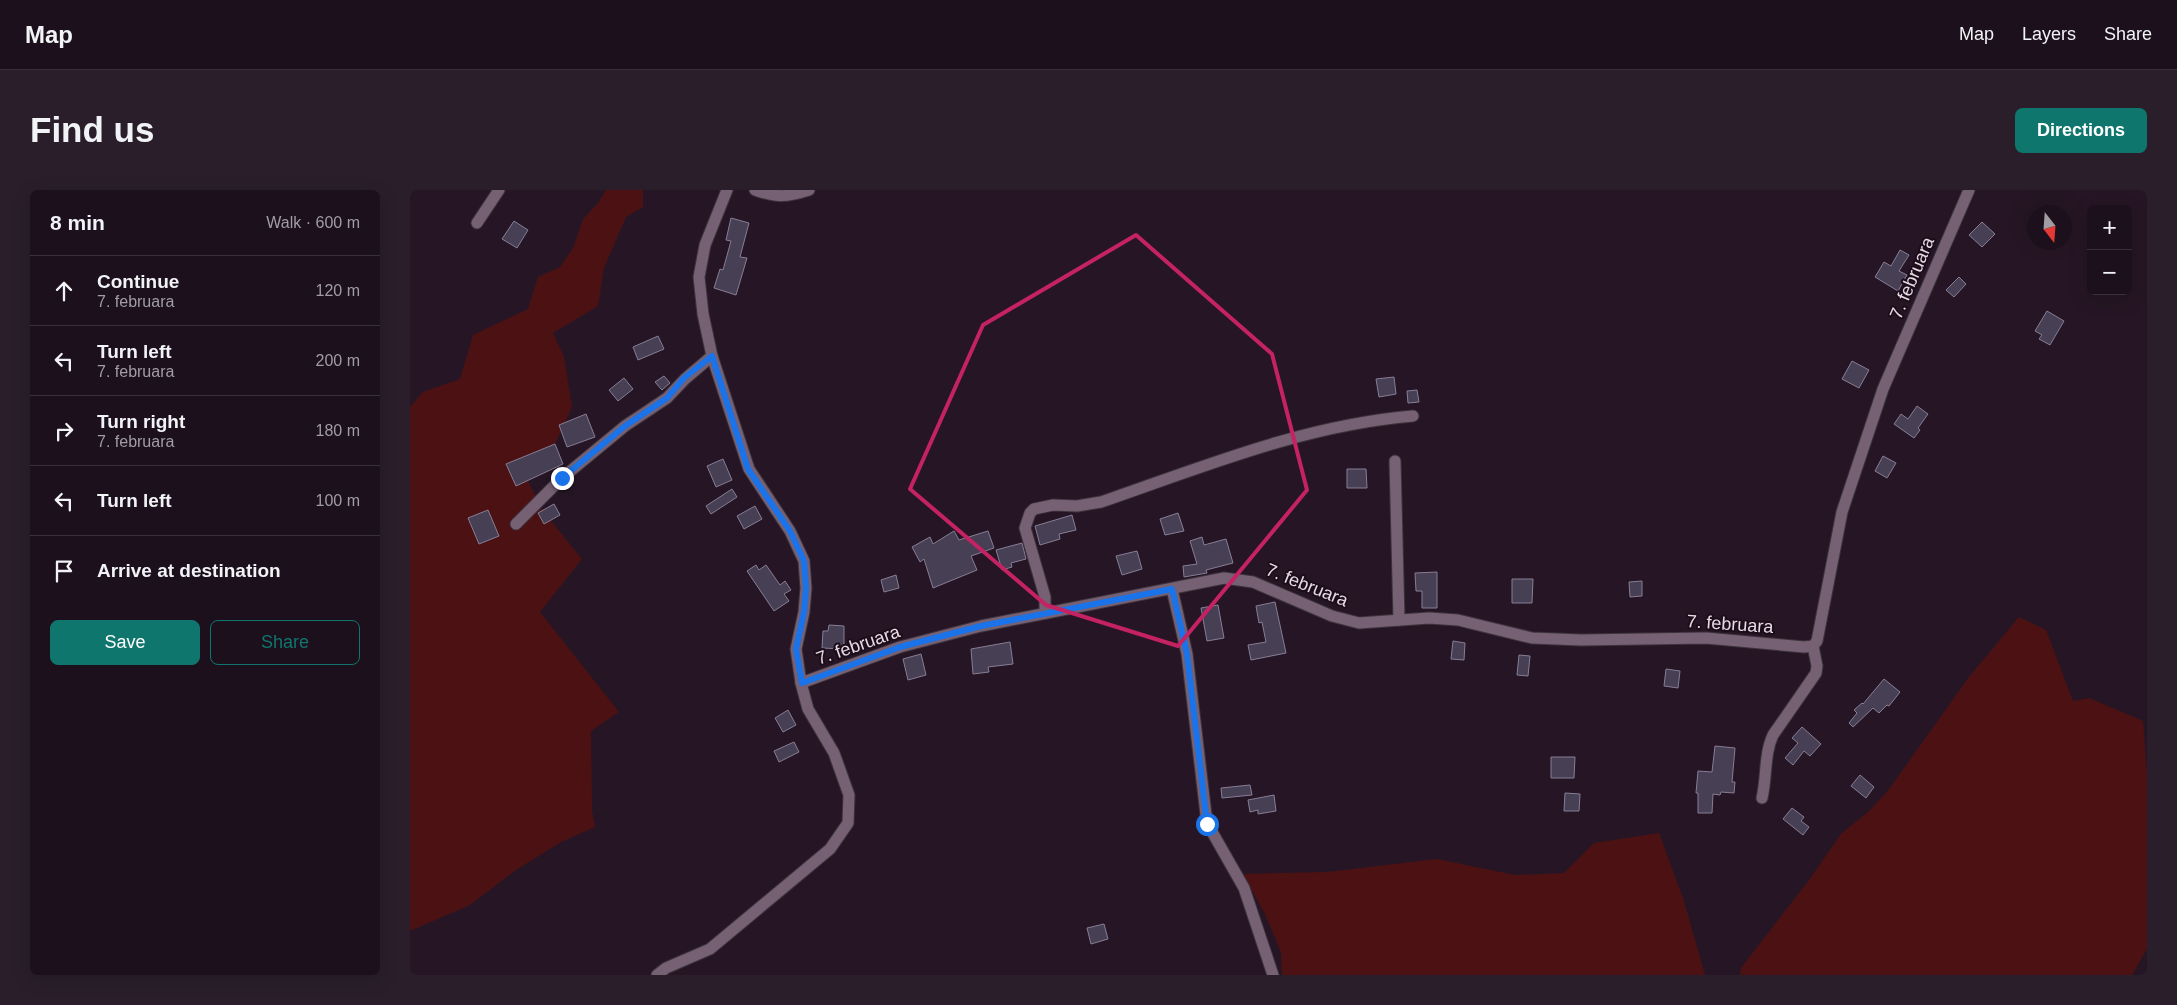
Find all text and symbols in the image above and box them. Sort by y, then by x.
text: Map [25,21,73,48]
text: Map [1959,24,1994,44]
text: Layers [2022,24,2076,44]
text: Share [2104,24,2152,44]
button: Directions [2015,108,2147,153]
text: Find us [30,110,154,149]
north arrow [2027,205,2072,250]
map controls [2087,205,2132,295]
button: + [2087,205,2132,250]
text: 8 min [50,211,105,234]
text: Walk · 600 m [266,214,360,231]
street label: 7. februara [1886,233,1939,322]
button: − [2087,250,2132,295]
text: Continue [97,271,179,292]
icon: ahead [50,277,78,305]
text: 120 m [316,282,360,299]
text: 7. februara [97,293,174,310]
text: Turn left [97,341,172,362]
icon: left [50,347,78,375]
text: 200 m [316,352,360,369]
text: 7. februara [97,363,174,380]
text: Turn right [97,411,185,432]
icon: right [50,417,78,445]
text: 180 m [316,422,360,439]
text: 7. februara [97,433,174,450]
route end [551,467,574,490]
icon: left [50,487,78,515]
text: Turn left [97,490,172,511]
text: 100 m [316,492,360,509]
icon: arrive [50,557,78,585]
street label: 7. februara [1263,559,1352,611]
text: Arrive at destination [97,560,281,581]
street label: 7. februara [1686,611,1775,637]
button: Save [50,620,200,665]
button: Share [210,620,360,665]
street label: 7. februara [814,621,903,669]
route start [1196,813,1219,836]

